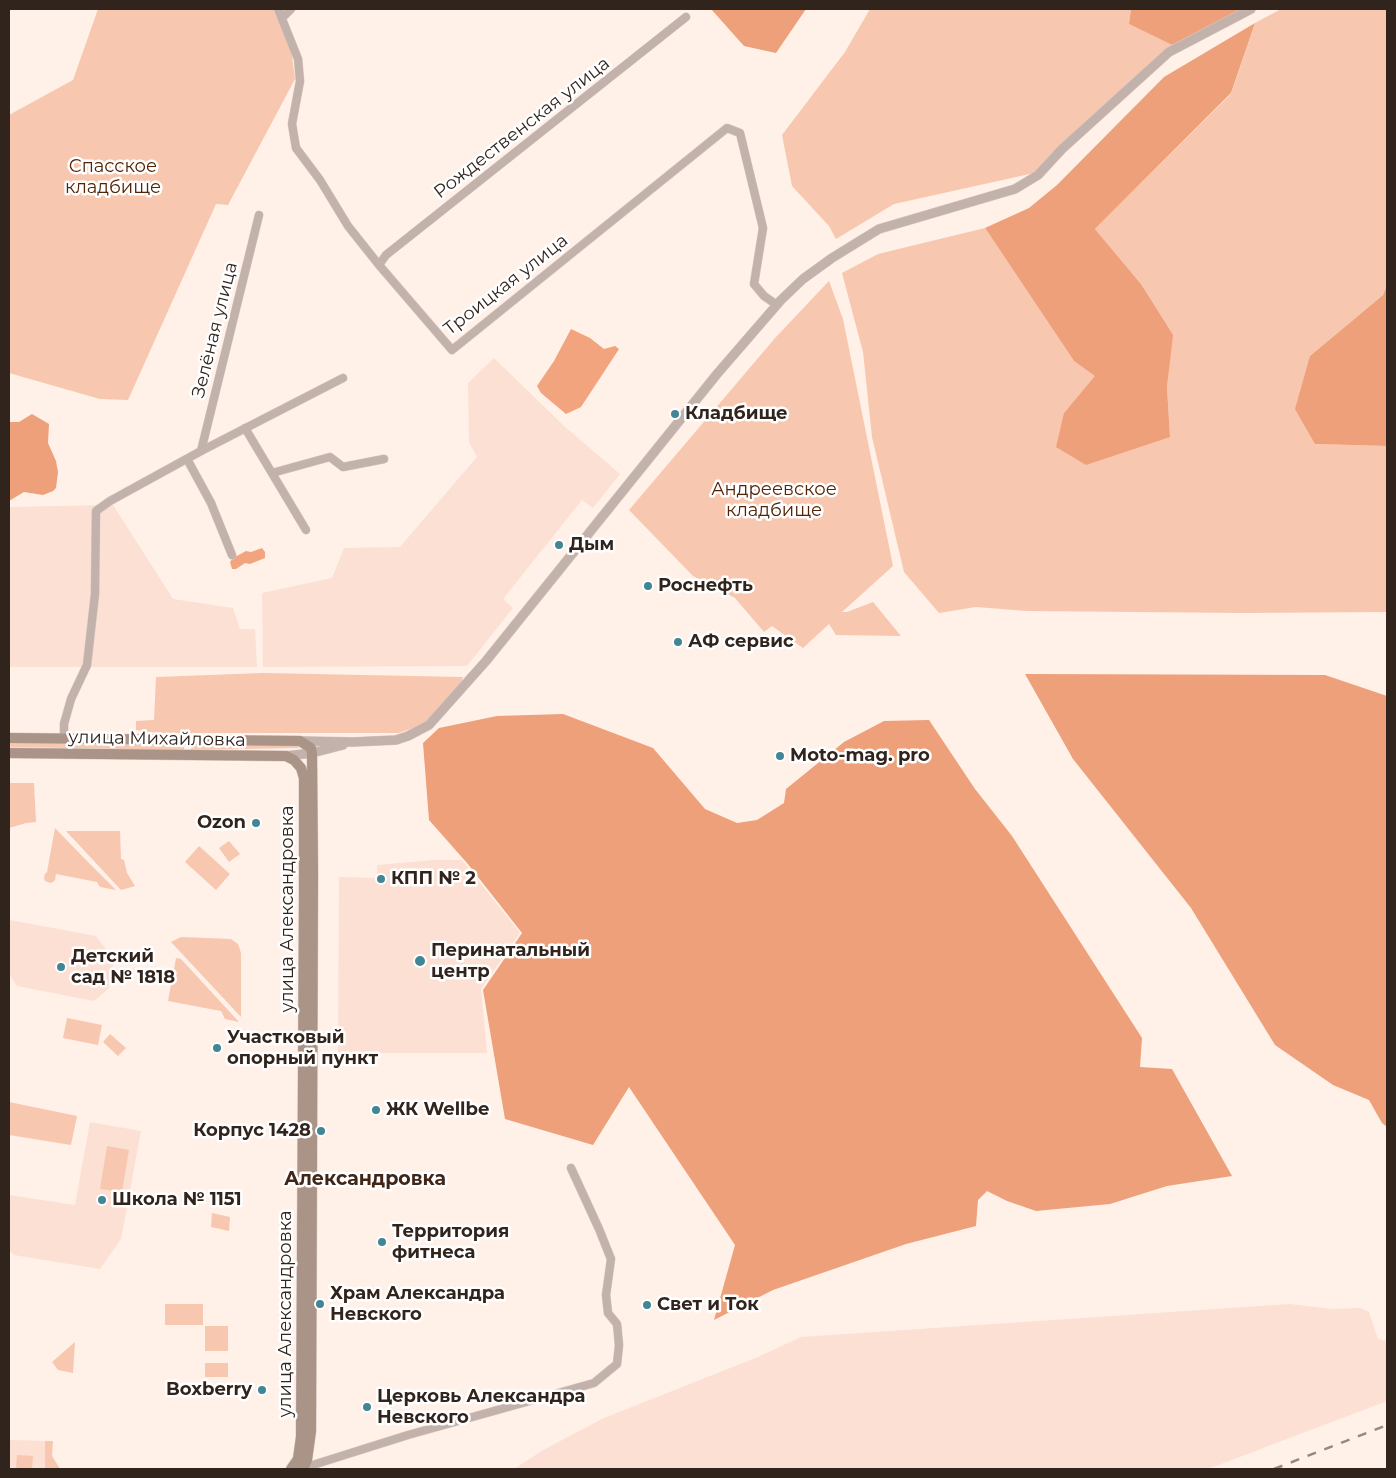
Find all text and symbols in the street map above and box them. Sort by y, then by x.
street label: Рождественская улица [430,53,614,203]
park label: Спасское кладбище [65,156,161,198]
street label: Троицкая улица [440,230,572,340]
street label: Зелёная улица [188,260,242,400]
place label: Кладбище [685,403,788,425]
marker: Кладбище [669,408,681,420]
park label: Андреевское кладбище [711,479,837,522]
place label: Дым [569,534,614,556]
marker: Дым [553,539,565,551]
place label: Роснефть [658,575,753,597]
marker: Роснефть [642,580,654,592]
place label: АФ сервис [688,631,794,653]
marker: АФ сервис [672,636,684,648]
street label: улица Михайловка [68,727,246,751]
place label: Moto-mag. pro [790,745,930,767]
marker: Moto-mag. pro [774,750,786,762]
street label: улица Александровка [277,806,299,1012]
place label: Ozon [197,812,246,834]
marker: Ozon [250,817,262,829]
place label: КПП № 2 [391,868,476,890]
marker: КПП № 2 [375,873,387,885]
place label: Перинатальный центр [431,940,590,982]
place label: Детский сад № 1818 [71,946,175,989]
marker: Перинатальный центр [413,954,427,968]
marker: Детский сад № 1818 [55,961,67,973]
place label: Участковый опорный пункт [227,1027,378,1070]
marker: Участковый опорный пункт [211,1042,223,1054]
place label: ЖК Wellbe [386,1099,489,1121]
marker: ЖК Wellbe [370,1104,382,1116]
place label: Корпус 1428 [193,1120,311,1142]
marker: Корпус 1428 [315,1125,327,1137]
district label: Александровка [284,1168,446,1190]
place label: Школа № 1151 [112,1189,242,1211]
marker: Школа № 1151 [96,1194,108,1206]
street label: улица Александровка [275,1211,297,1417]
place label: Территория фитнеса [392,1221,509,1264]
marker: Территория фитнеса [376,1236,388,1248]
place label: Храм Александра Невского [330,1283,505,1326]
place label: Свет и Ток [657,1294,759,1316]
marker: Храм Александра Невского [314,1298,326,1310]
marker: Свет и Ток [641,1299,653,1311]
place label: Boxberry [166,1379,252,1401]
marker: Boxberry [256,1384,268,1396]
place label: Церковь Александра Невского [377,1386,585,1428]
marker: Церковь Александра Невского [361,1401,373,1413]

